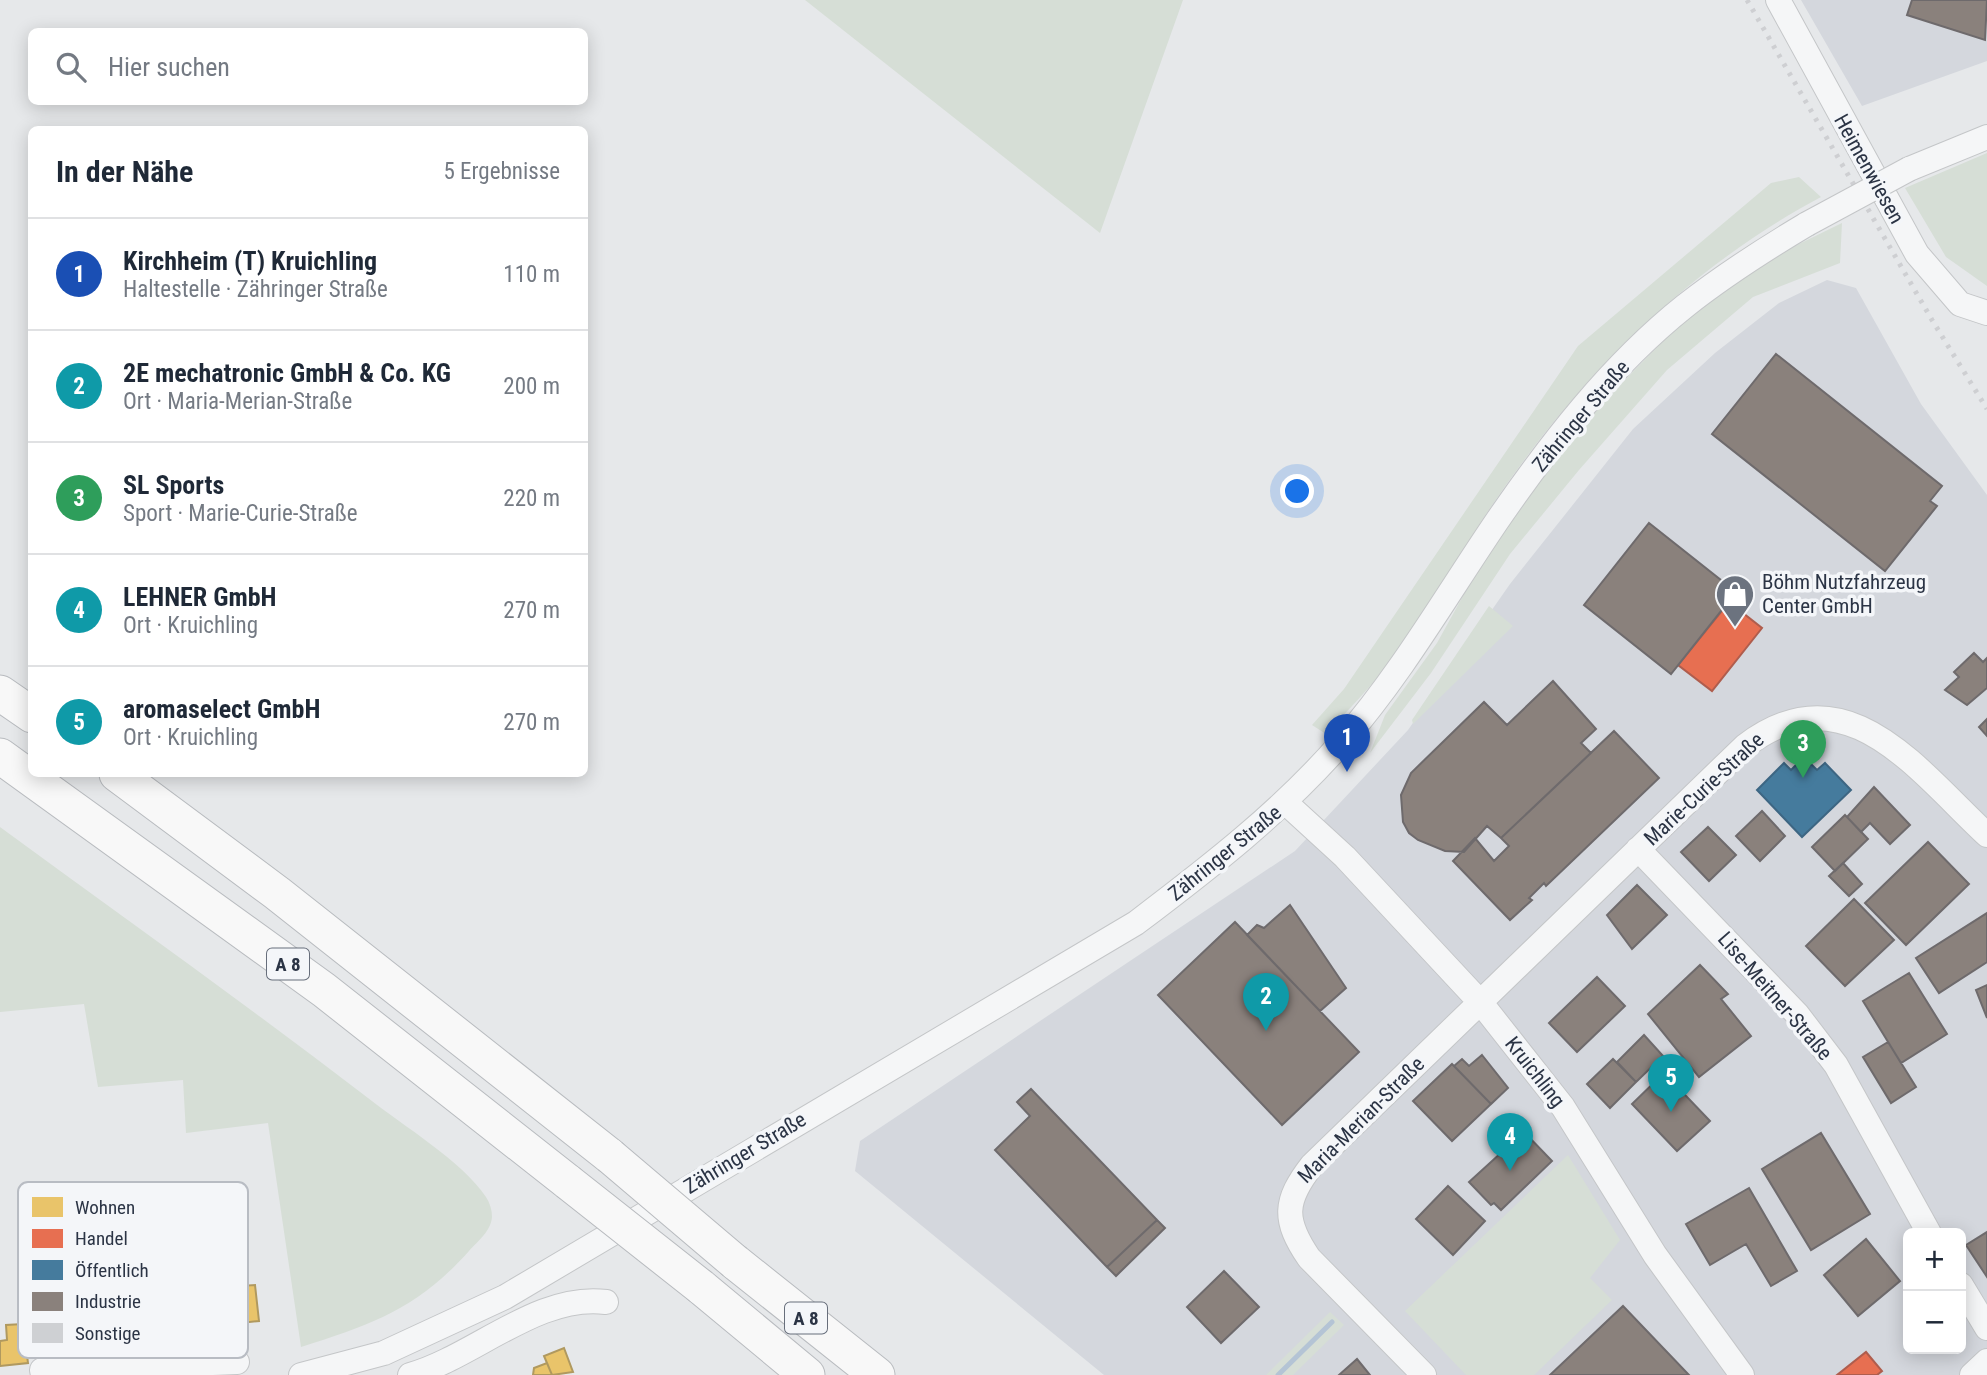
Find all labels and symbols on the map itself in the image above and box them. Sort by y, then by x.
street label: Heimenwiesen [1829,110,1909,228]
street label: Zähringer Straße [1527,355,1635,477]
your location [1280,474,1314,508]
place label: Böhm Nutzfahrzeug Center GmbH [1762,570,1926,618]
shop icon: Böhm Nutzfahrzeug Center GmbH [1714,573,1756,628]
pin: 1 [1324,714,1370,772]
pin: 3 [1780,720,1826,778]
street label: Marie-Curie-Straße [1639,727,1769,850]
street label: Zähringer Straße [1164,800,1286,906]
street label: Lise-Meitner-Straße [1713,927,1837,1065]
road number: A 8 [267,948,309,980]
pin: 2 [1243,973,1289,1031]
street label: Kruichling [1500,1032,1570,1112]
street label: Maria-Merian-Straße [1293,1052,1429,1188]
pin: 5 [1648,1054,1694,1112]
street label: Zähringer Straße [680,1107,810,1199]
pin: 4 [1487,1113,1533,1171]
legend [18,1182,248,1358]
text: Wohnen [75,1196,135,1219]
text: Handel [75,1227,128,1250]
text: Öffentlich [75,1259,149,1282]
text: Industrie [75,1290,141,1313]
road number: A 8 [785,1302,827,1334]
text: Sonstige [75,1322,141,1345]

